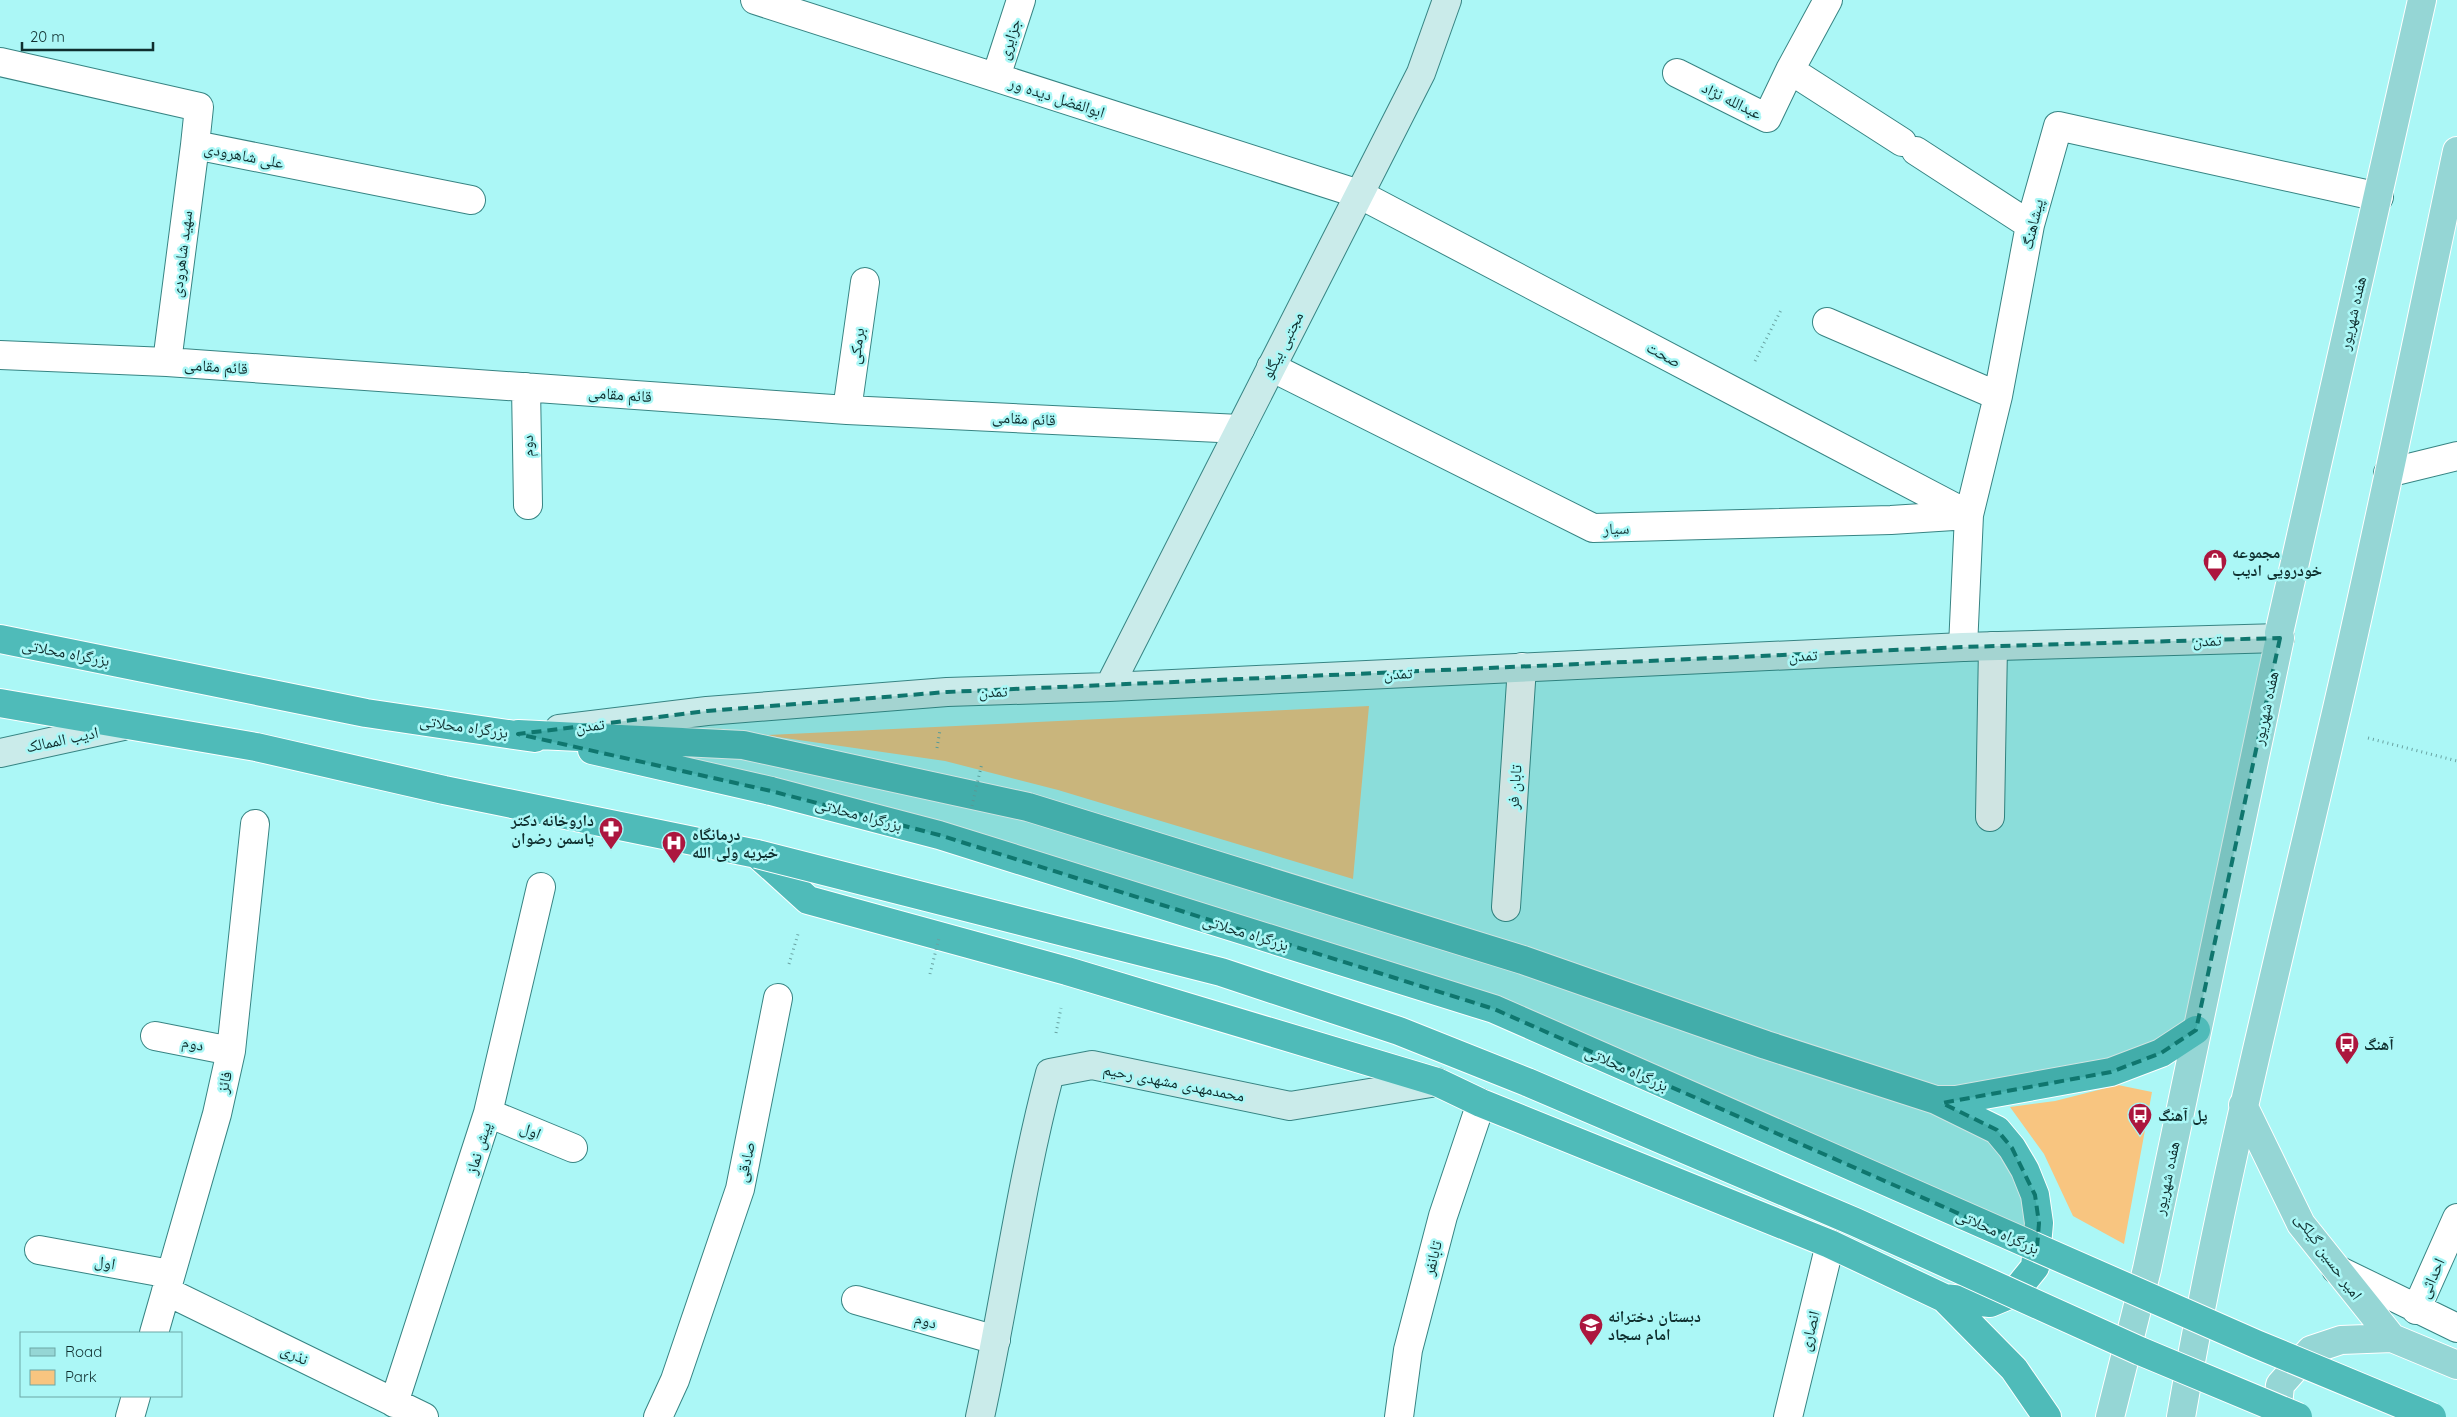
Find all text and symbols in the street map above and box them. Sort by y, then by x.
street label: جزایری [993,16,1026,63]
scale bar [22,20,154,52]
text: 20 m [30,27,65,46]
street label: ابوالفضل دیده ور [1005,72,1107,123]
street label: عبدالله نژاد [1699,77,1765,123]
street label: علی شاهرودی [202,138,285,173]
street label: پیشاهنگ [2017,197,2048,251]
street label: سهید شاهرودی [166,209,197,299]
street label: هفده شهریور [2334,274,2370,353]
street label: مجتبی بیگلو [1257,308,1308,382]
street label: برمکی [844,327,869,366]
street label: صحت [1643,337,1685,371]
street label: قائم مقامی [183,354,249,379]
street label: قائم مقامی [587,382,653,407]
street label: قائم مقامی [992,406,1056,431]
street label: دوم [517,435,538,457]
street label: سیار [1601,518,1630,538]
place label: مجموعه خودرویی ادیب [2232,542,2322,580]
shop icon: مجموعه خودرویی ادیب [2202,548,2228,582]
street label: تمدن [2192,629,2222,652]
street label: بزرگراه محلاتی [20,634,112,671]
street label: تمدن [1788,644,1818,667]
street label: تمدن [1383,662,1413,685]
street label: هفده شهریور [2247,669,2283,748]
street label: تمدن [978,680,1008,703]
street label: بزرگراه محلاتی [418,710,509,743]
street label: تمدن [574,713,606,738]
street label: ادیب الممالک [24,722,100,756]
street label: تابان فر [1502,764,1527,811]
street label: بزرگراه محلاتی [813,793,905,836]
place label: داروخانه دکتر یاسمن رضوان [510,810,594,848]
pharmacy icon: داروخانه دکتر یاسمن رضوان [598,816,624,850]
place label: درمانگاه خیریه ولی الله [692,824,778,862]
hospital icon: درمانگاه خیریه ولی الله [661,830,687,864]
street label: بزرگراه محلاتی [1200,909,1292,956]
street label: دوم [180,1031,206,1056]
bus stop icon: آهنگ [2334,1031,2360,1065]
place label: آهنگ [2364,1034,2394,1054]
street label: بزرگراه محلاتی [1582,1041,1672,1096]
street label: محمدمهدی مشهدی رحیم [1101,1058,1246,1107]
street label: فائز [212,1069,236,1096]
bus stop icon: پل آهنگ [2127,1102,2153,1136]
place label: پل آهنگ [2158,1105,2208,1125]
street label: اول [517,1117,544,1144]
street label: پیش نماز [460,1119,496,1178]
street label: هفده شهریور [2148,1139,2184,1218]
street label: صادقی [731,1140,760,1184]
street label: بزرگراه محلاتی [1953,1204,2043,1259]
street label: امیر حسین گیلکی [2290,1209,2367,1304]
street label: تابانفر [1418,1238,1446,1278]
street label: اول [93,1250,117,1275]
street label: احداثی [2413,1255,2450,1302]
place label: دبستان دخترانه امام سجاد [1608,1306,1701,1346]
street label: دوم [912,1307,939,1334]
street label: انصاری [1794,1309,1825,1353]
school or university icon: دبستان دخترانه امام سجاد [1578,1312,1604,1346]
legend [20,1332,182,1397]
street label: نذری [278,1339,312,1370]
text: Road [65,1342,102,1361]
text: Park [65,1367,97,1386]

